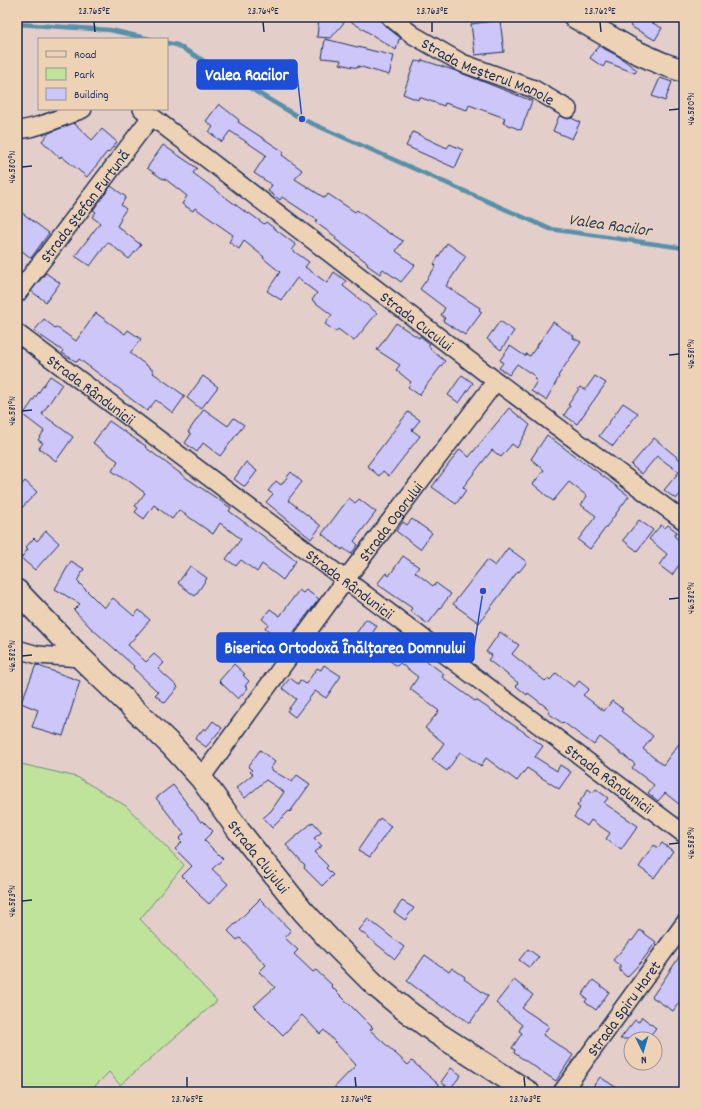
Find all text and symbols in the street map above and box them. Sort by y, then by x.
text: 23.765°E [78,5,110,19]
text: 23.764°E [247,5,279,19]
text: 23.763°E [416,5,448,19]
text: 23.762°E [584,5,616,19]
street label: Strada Meșterul Manole [416,33,558,113]
legend [38,38,168,110]
text: Road [74,47,96,64]
callout: Valea Racilor [197,60,297,89]
text: Valea Racilor [205,65,290,89]
text: Park [74,67,95,84]
text: Building [74,87,109,104]
text: 46.580°N [685,92,699,125]
street label: Strada Ștefan Furtună [35,145,137,269]
text: 46.580°N [6,150,20,183]
water label: Valea Racilor [566,209,654,245]
street label: Strada Cucului [374,287,457,358]
text: 46.581°N [685,339,699,369]
street label: Strada Rândunicii [41,350,139,432]
text: 46.581°N [6,396,20,426]
street label: Strada Ogorului [354,478,430,567]
street label: Strada Rândunicii [300,545,398,626]
text: 46.582°N [685,582,699,614]
callout: Biserica Ortodoxă Înălțarea Domnului [217,633,474,662]
text: Biserica Ortodoxă Înălțarea Domnului [225,638,466,662]
text: 46.582°N [6,640,20,672]
street label: Strada Rândunicii [559,739,657,821]
street label: Strada Clujului [221,816,294,900]
text: 46.583°N [685,827,699,859]
text: 46.583°N [6,885,20,917]
street label: Strada Spiru Haret [582,957,668,1062]
north arrow [623,1031,663,1071]
text: N [640,1051,647,1067]
text: 23.765°E [171,1093,203,1107]
text: 23.764°E [340,1093,372,1107]
text: 23.763°E [509,1093,541,1107]

